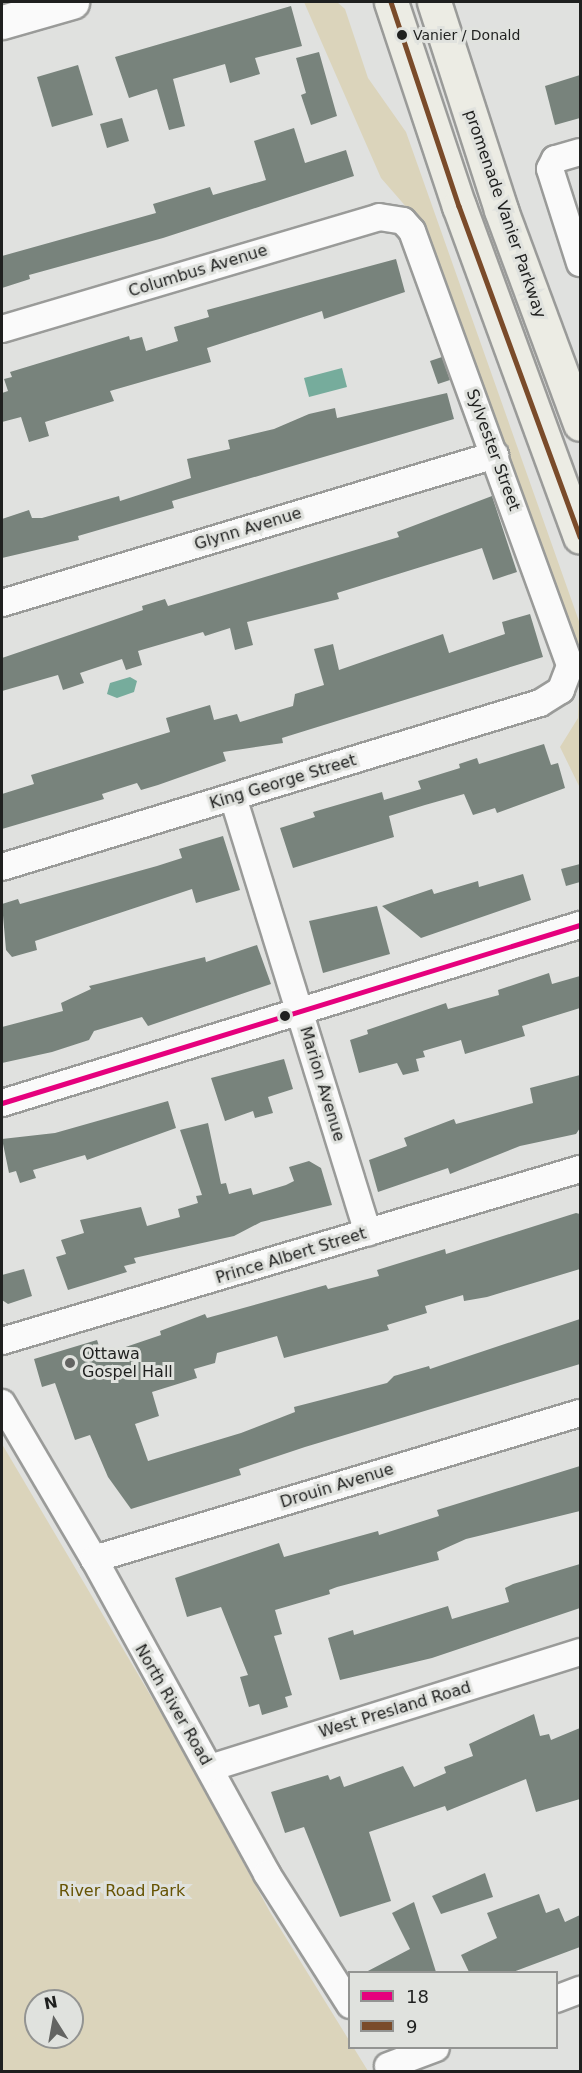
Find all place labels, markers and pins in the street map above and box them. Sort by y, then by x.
place label: Vanier / Donald [413,27,520,43]
marker: Vanier / Donald [396,29,408,41]
unlabelled marker [279,1010,291,1022]
place label: Ottawa Gospel Hall [82,1344,173,1382]
marker: Ottawa Gospel Hall [63,1356,77,1370]

